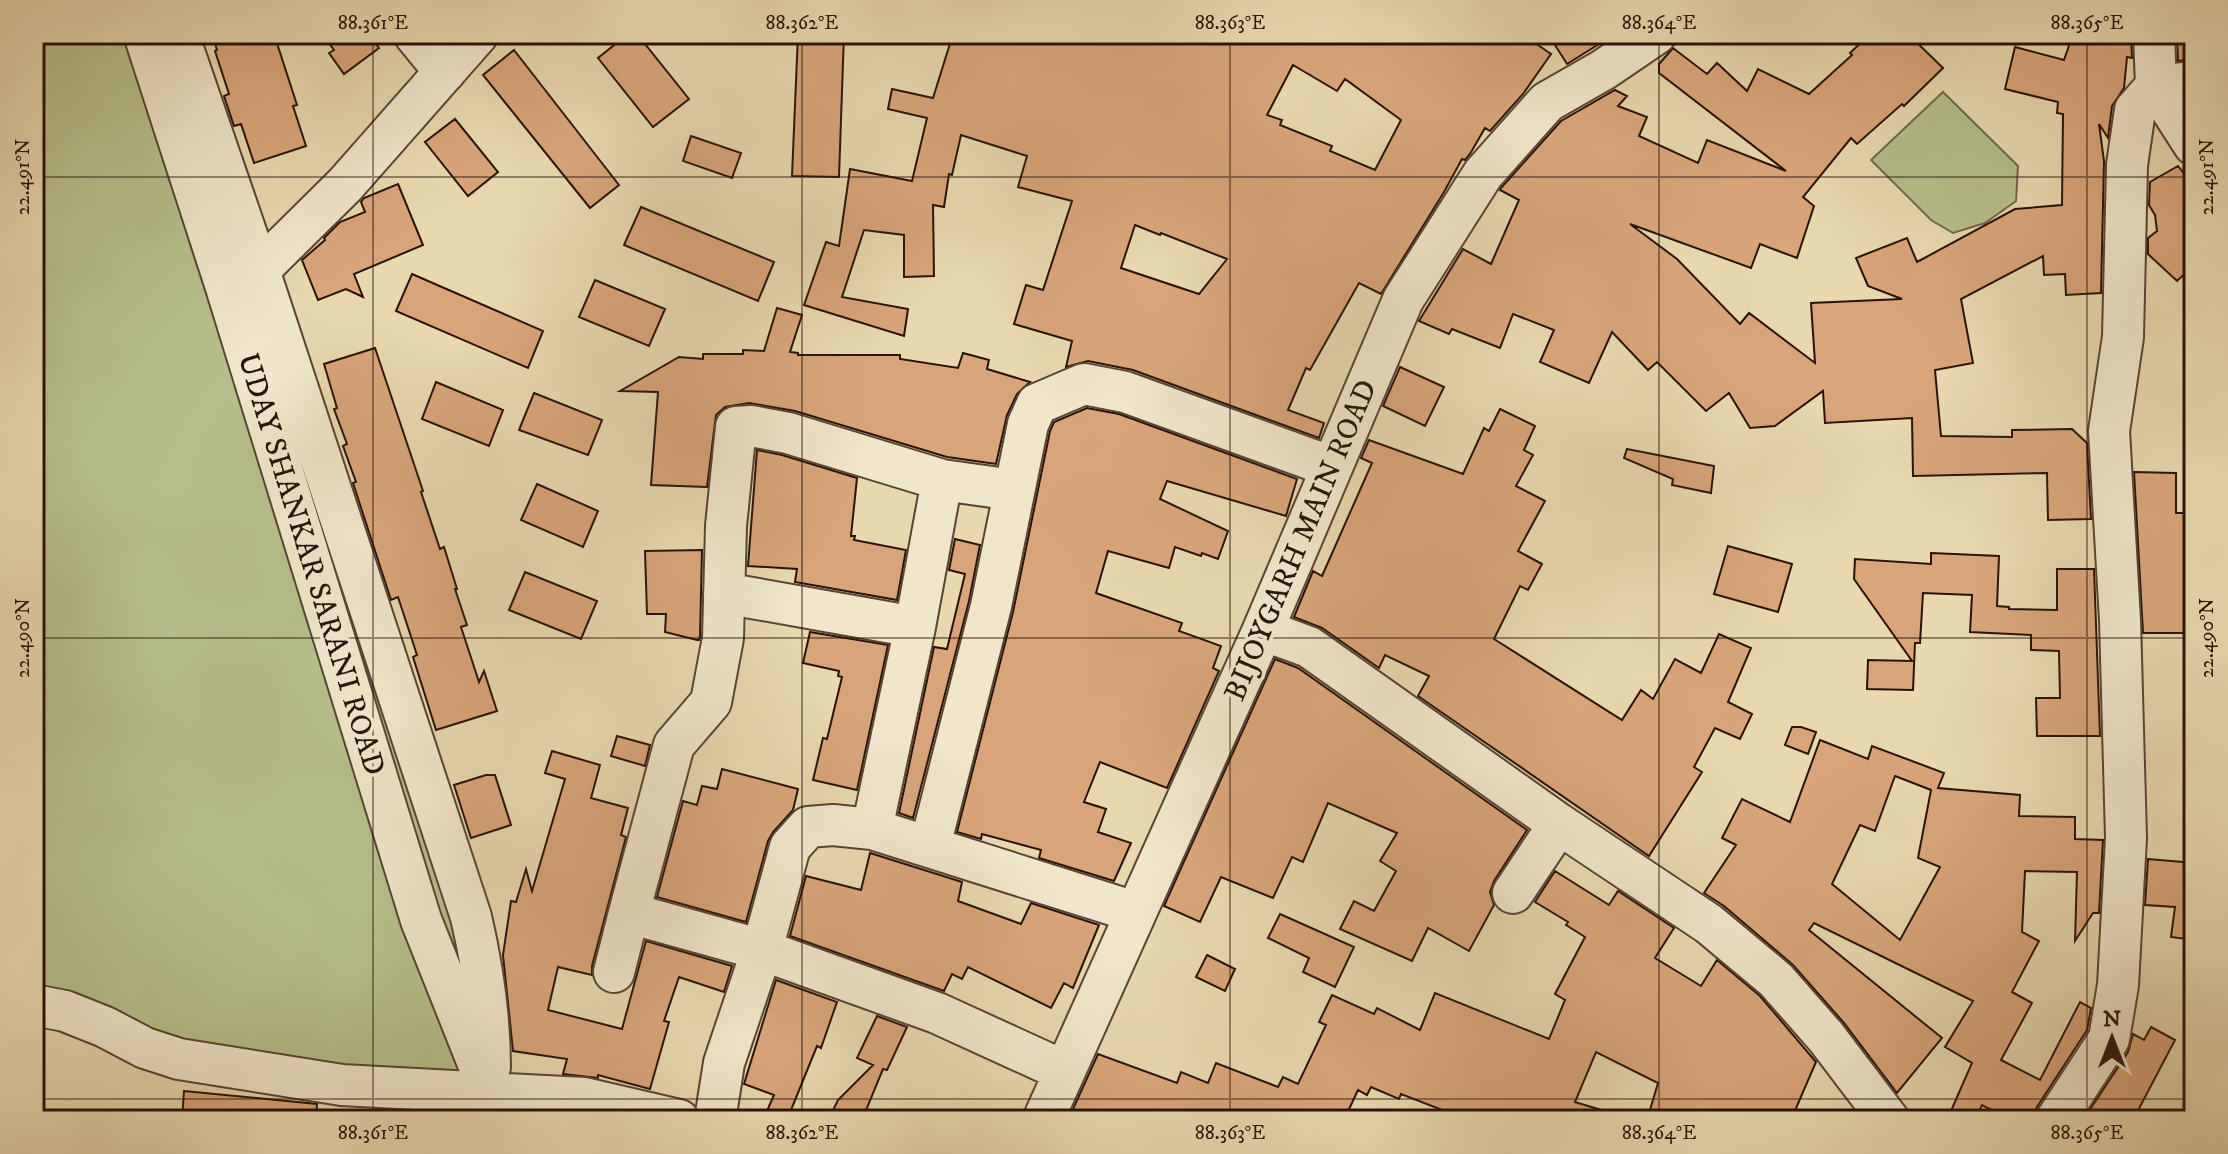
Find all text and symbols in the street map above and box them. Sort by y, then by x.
text: 88.361°E [338,11,408,36]
text: 88.362°E [765,11,839,36]
text: 88.363°E [1195,11,1265,36]
text: 88.364°E [1622,11,1696,36]
text: 88.365°E [2050,11,2124,36]
text: 22.491°N [11,139,36,215]
text: 22.491°N [2195,139,2220,215]
street label: UDAY SHANKAR SARANI ROAD [229,349,393,780]
street label: BIJOYGARH MAIN ROAD [1217,374,1386,707]
text: 22.490°N [11,598,36,678]
text: 22.490°N [2195,598,2220,678]
north arrow [2072,998,2152,1078]
text: N [2103,1006,2121,1033]
text: 88.361°E [338,1121,408,1146]
text: 88.362°E [765,1121,839,1146]
text: 88.363°E [1195,1121,1265,1146]
text: 88.364°E [1622,1121,1696,1146]
text: 88.365°E [2050,1121,2124,1146]

